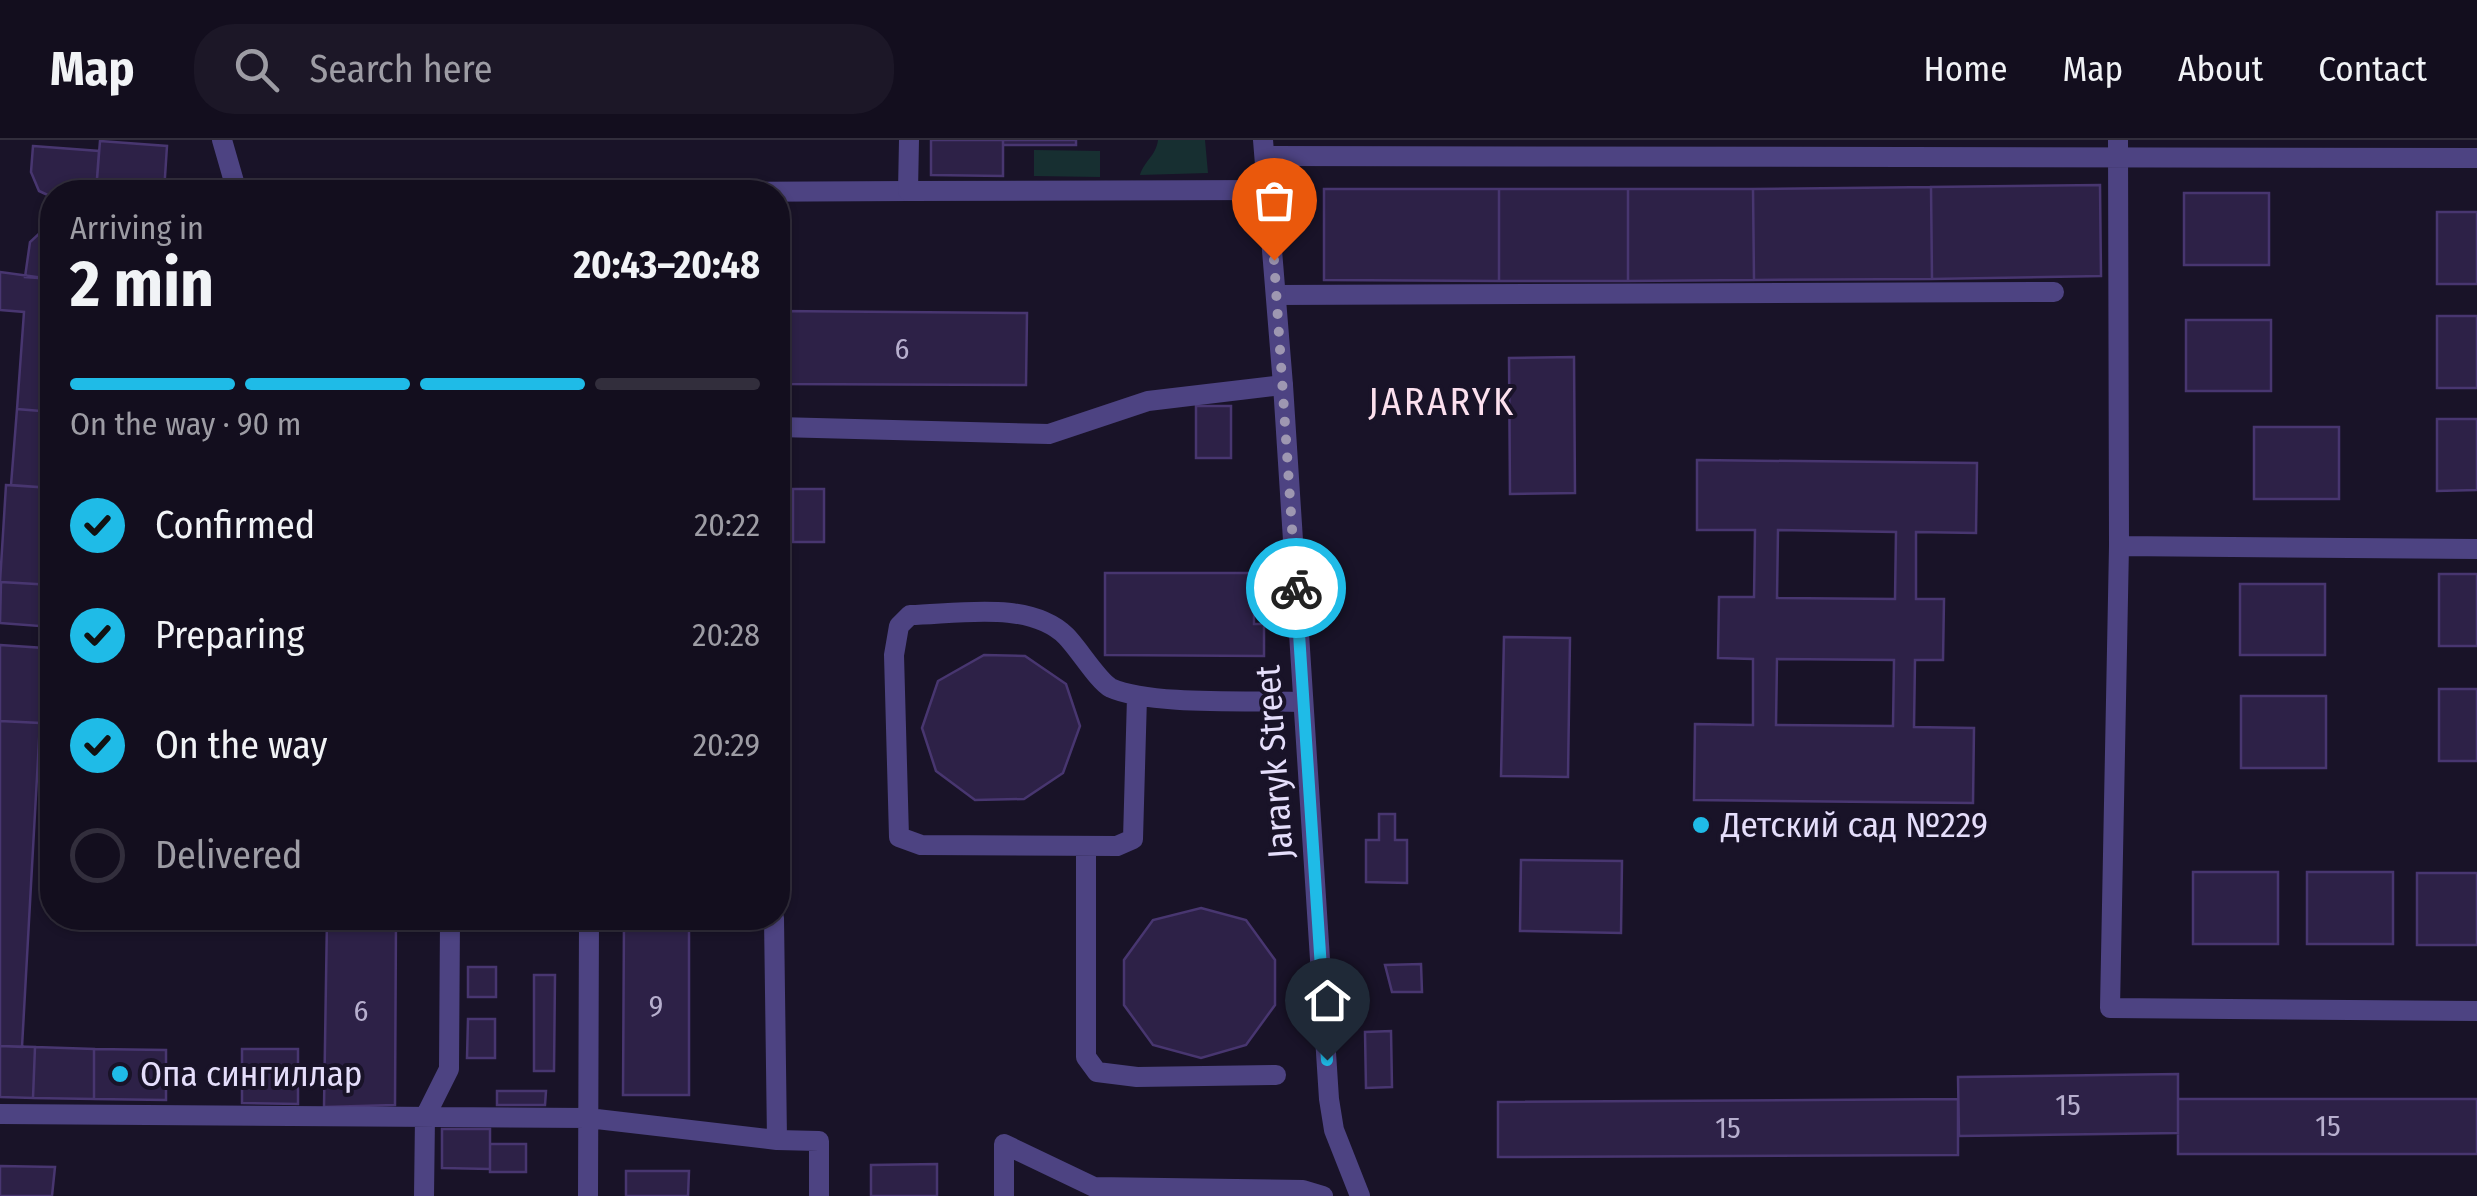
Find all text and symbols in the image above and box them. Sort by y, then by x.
search box [194,24,894,114]
text: Map [50,40,134,98]
icon: search [229,42,284,97]
text: Search here [309,46,493,92]
text: Home [1924,48,2007,90]
text: Map [2062,48,2123,90]
text: About [2178,48,2263,90]
text: Contact [2318,48,2427,90]
pin [1232,158,1317,261]
icon: bag [1247,173,1302,228]
text: Arriving in [70,209,204,247]
text: 20:43–20:48 [573,242,760,288]
text: 2 min [70,245,214,323]
house number: 6 [895,331,909,367]
district label: JARARYK [1368,379,1516,425]
text: On the way · 90 m [70,405,301,443]
icon: check [70,498,125,553]
text: Confirmed [155,502,315,548]
text: 20:22 [694,506,760,544]
courier [1246,538,1346,638]
icon: bike [1269,561,1324,616]
icon: check [70,608,125,663]
text: Preparing [155,612,304,658]
text: 20:28 [692,616,760,654]
street label: Jararyk Street [1246,664,1302,860]
icon: check [70,718,125,773]
text: On the way [155,722,327,768]
text: 20:29 [693,726,760,764]
place label: Детский сад №229 [1720,804,1988,846]
marker: Детский сад №229 [1690,814,1712,836]
text: Delivered [155,832,302,878]
pin [1285,958,1370,1061]
icon: home [1300,973,1355,1028]
house number: 9 [649,988,663,1024]
house number: 6 [354,993,368,1029]
place label: Опа сингиллар [140,1053,362,1095]
marker: Опа сингиллар [109,1063,131,1085]
house number: 15 [2055,1087,2081,1123]
house number: 15 [2315,1108,2341,1144]
house number: 15 [1715,1110,1741,1146]

